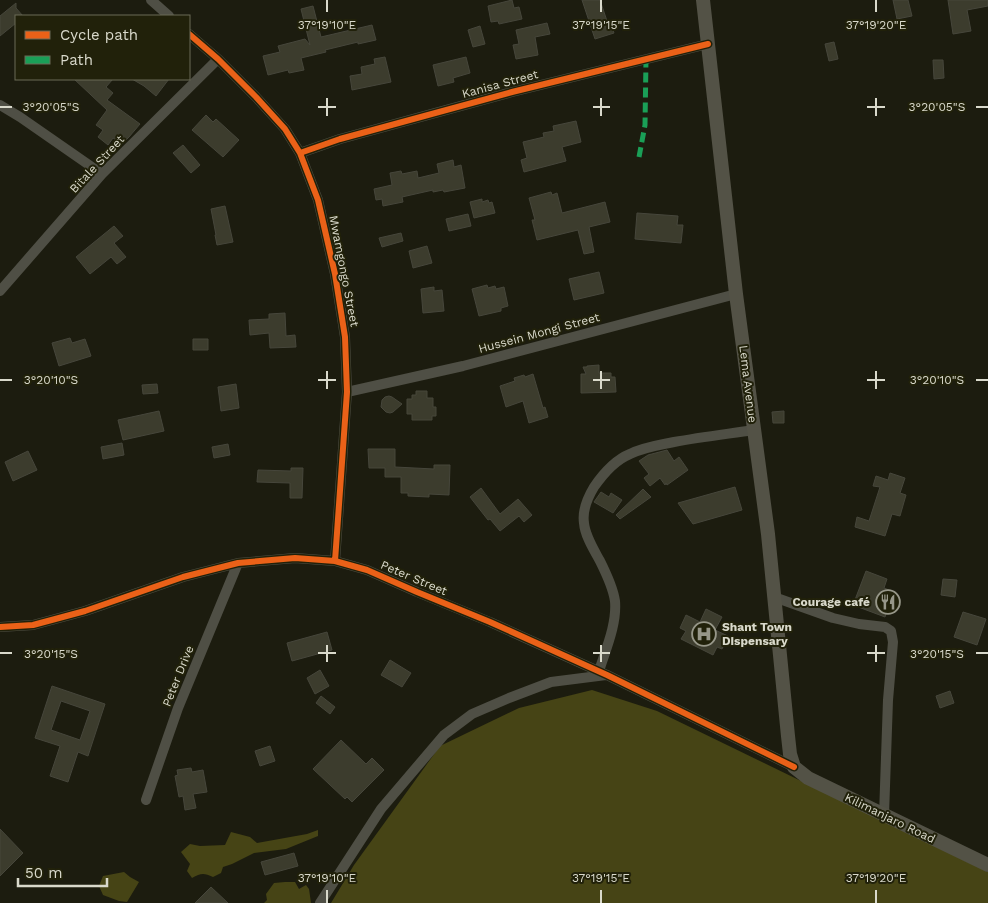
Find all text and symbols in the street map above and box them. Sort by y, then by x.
legend [15,15,190,80]
text: 37°19'10"E [298,18,356,32]
text: 37°19'15"E [572,18,630,32]
text: 37°19'20"E [846,18,907,32]
text: Cycle path [60,26,138,44]
text: Path [60,51,93,69]
street label: Kanisa Street [460,67,540,101]
text: 3°20'05"S [23,100,79,114]
text: 3°20'05"S [909,100,965,114]
street label: Bitale Street [67,132,127,196]
street label: Mwamgongo Street [326,214,362,328]
street label: Hussein Mongi Street [477,310,601,356]
street label: Lema Avenue [736,344,760,424]
text: 3°20'10"S [24,373,78,387]
text: 3°20'10"S [910,373,964,387]
street label: Peter Street [379,558,449,598]
restaurant icon: Courage café [875,589,901,615]
place label: Courage café [792,595,870,609]
place label: Shant Town Dispensary [722,620,792,648]
hospital icon: Shant Town Dispensary [691,621,717,647]
street label: Peter Drive [159,643,197,709]
text: 3°20'15"S [24,647,78,661]
text: 3°20'15"S [910,647,964,661]
street label: Kilimanjaro Road [843,790,937,846]
scale bar [18,856,106,888]
text: 50 m [25,864,62,882]
text: 37°19'10"E [298,871,356,885]
text: 37°19'15"E [572,871,630,885]
text: 37°19'20"E [846,871,907,885]

